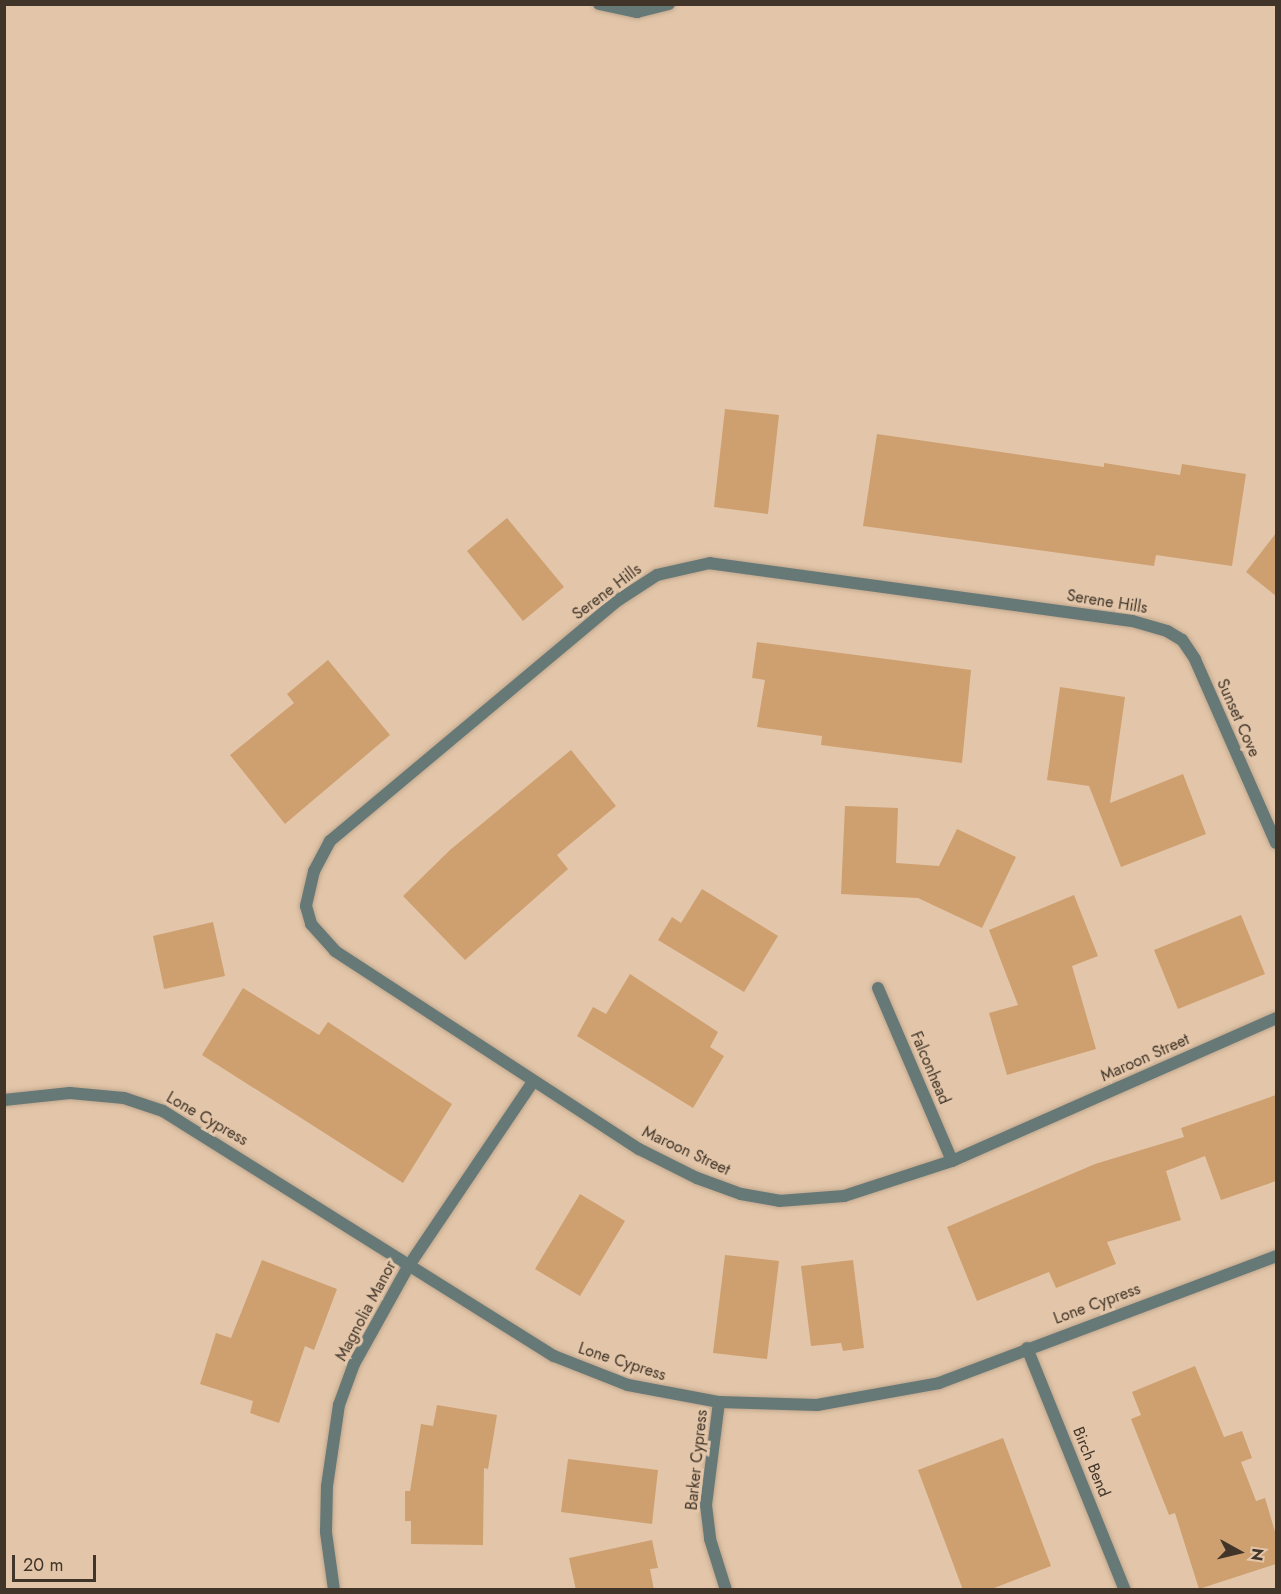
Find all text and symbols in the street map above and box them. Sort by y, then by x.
street label: Serene Hills [569,560,645,624]
street label: Serene Hills [1065,586,1149,618]
street label: Sunset Cove [1212,676,1264,760]
street label: Falconhead [906,1029,954,1107]
street label: Maroon Street [1098,1030,1192,1086]
street label: Lone Cypress [163,1088,251,1150]
street label: Maroon Street [639,1122,733,1180]
street label: Magnolia Manor [332,1258,400,1364]
street label: Lone Cypress [1051,1279,1143,1329]
street label: Lone Cypress [576,1339,668,1385]
street label: Barker Cypress [682,1409,712,1511]
street label: Birch Bend [1068,1424,1114,1500]
north arrow [1209,1522,1269,1582]
scale bar [15,1543,99,1581]
text: N [1245,1547,1270,1562]
text: 20 m [23,1552,63,1578]

